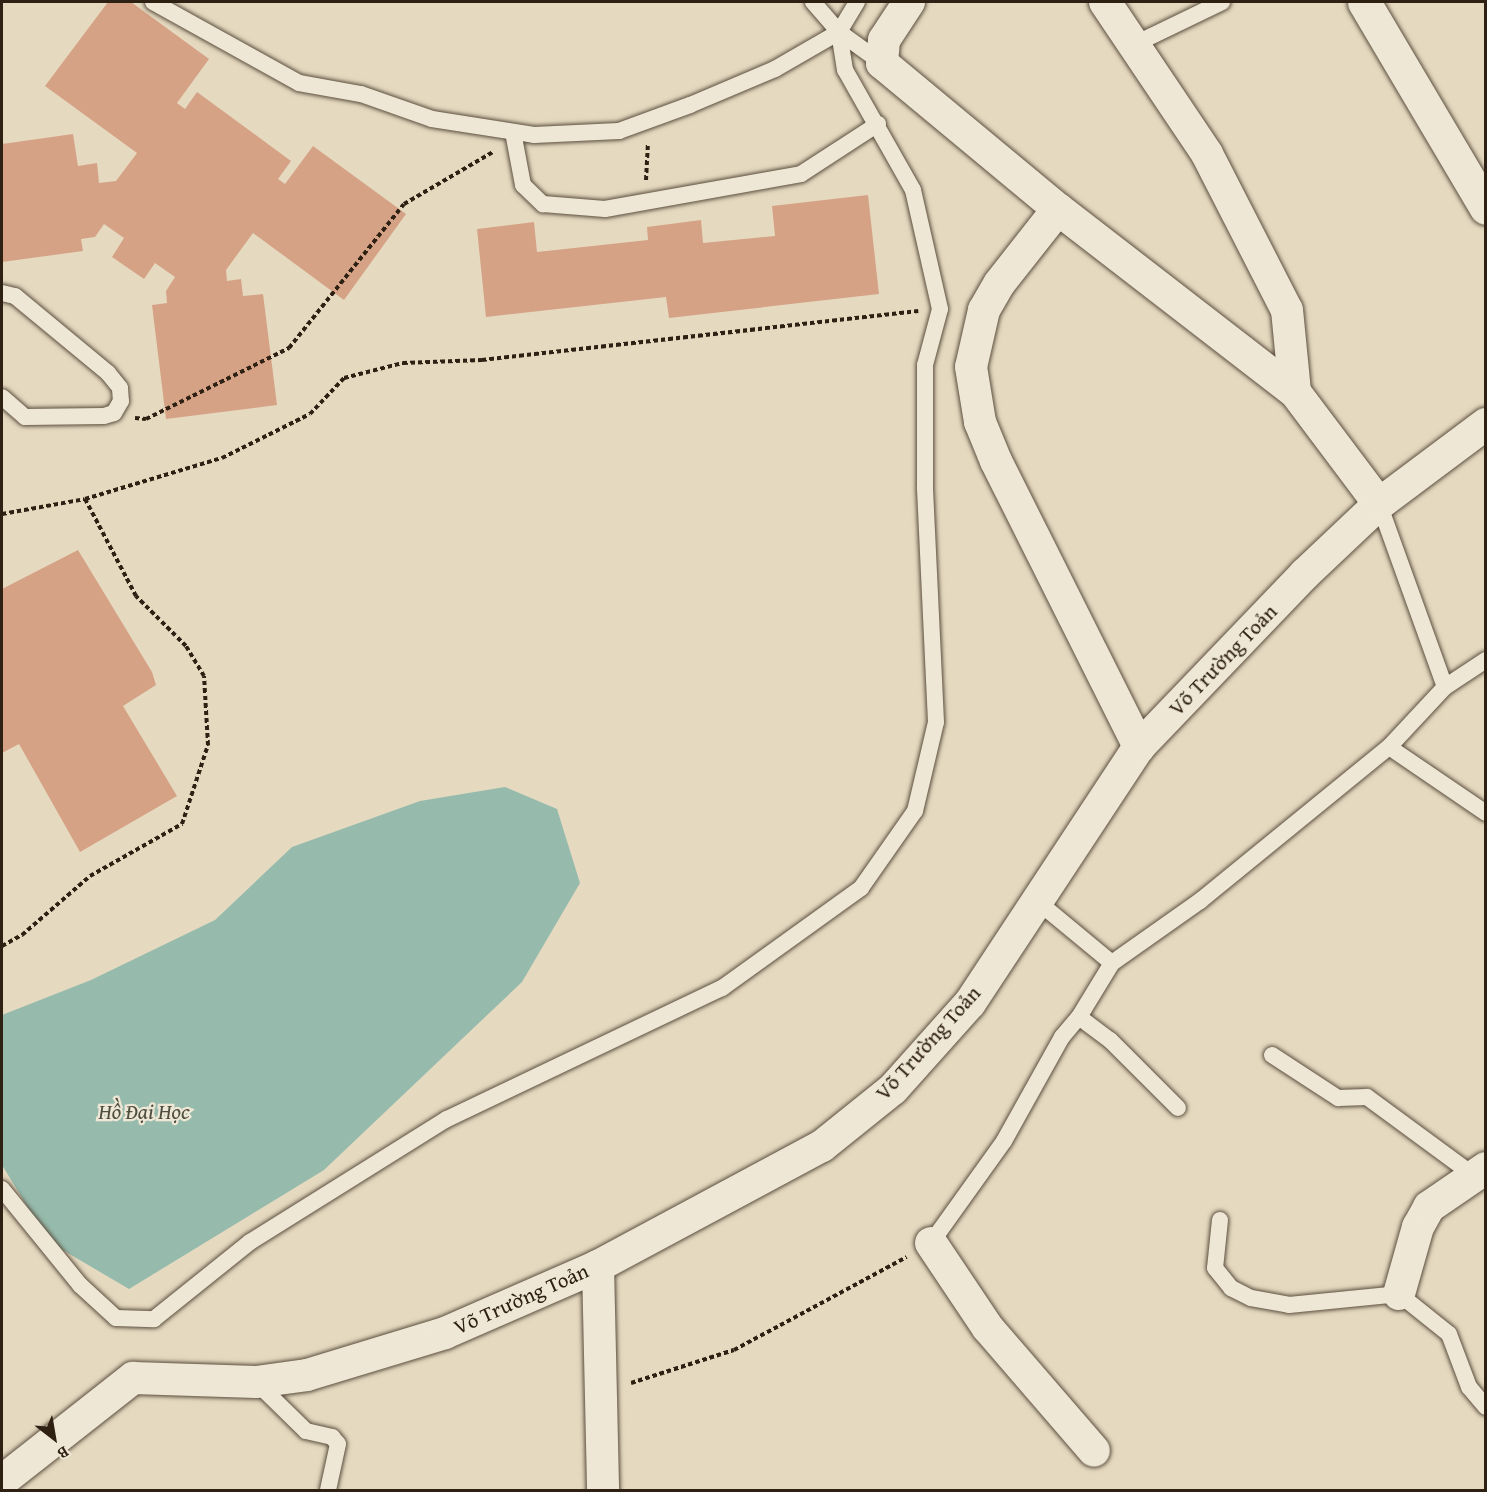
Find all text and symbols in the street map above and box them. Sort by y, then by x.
street label: Võ Trường Toản [1164,599,1282,721]
street label: Võ Trường Toản [870,981,986,1105]
water label: Hồ Đại Học [98,1099,190,1125]
street label: Võ Trường Toản [450,1258,592,1340]
north arrow [24,1408,84,1468]
text: B [53,1441,74,1466]

